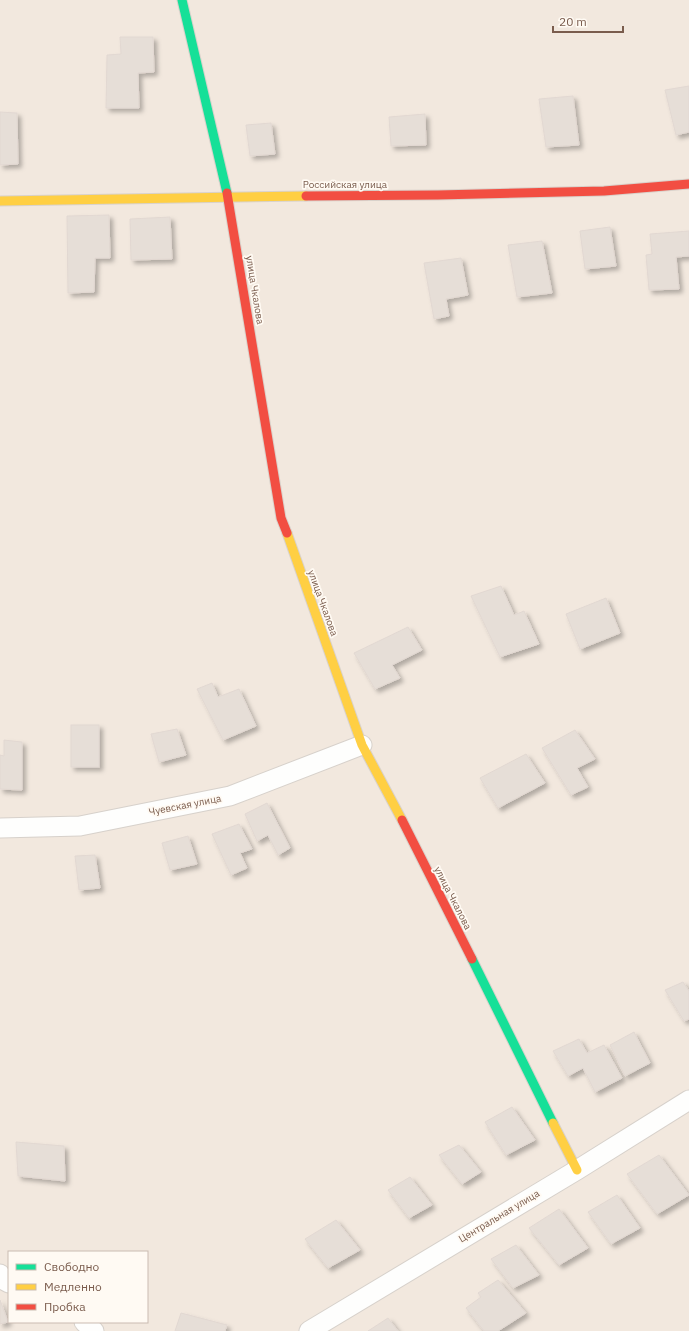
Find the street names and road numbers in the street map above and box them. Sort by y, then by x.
street label: Российская улица [303,178,388,191]
street label: улица Чкалова [243,255,267,326]
street label: улица Чкалова [305,568,341,638]
street label: Чуевская улица [148,791,223,818]
street label: улица Чкалова [431,864,475,932]
street label: Центральная улица [456,1186,542,1245]

